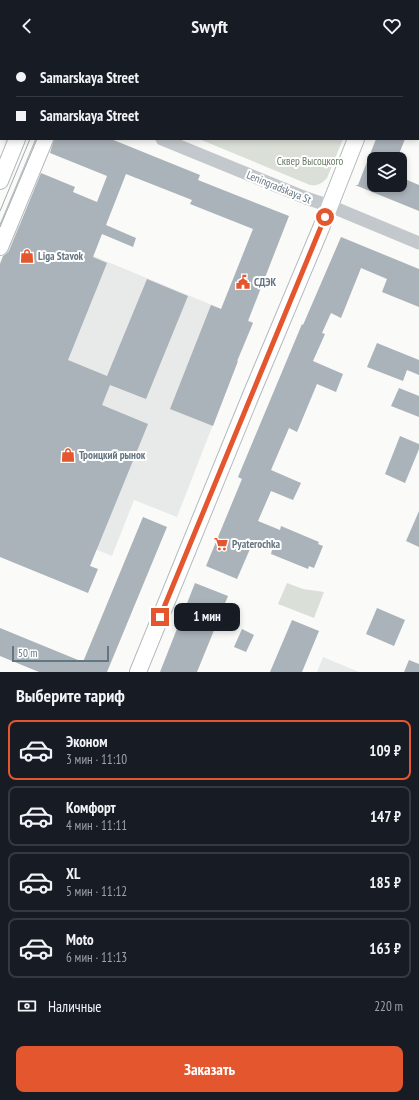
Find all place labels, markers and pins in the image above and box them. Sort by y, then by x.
shop icon: Liga Stavok [19,248,35,264]
place label: Liga Stavok [38,249,84,263]
public building icon: СДЭК [235,274,251,290]
place label: СДЭК [254,275,277,289]
shop icon: Троицкий рынок [60,447,76,463]
place label: Троицкий рынок [79,448,146,462]
supermarket icon: Pyaterochka [213,536,229,552]
place label: Pyaterochka [232,537,281,551]

